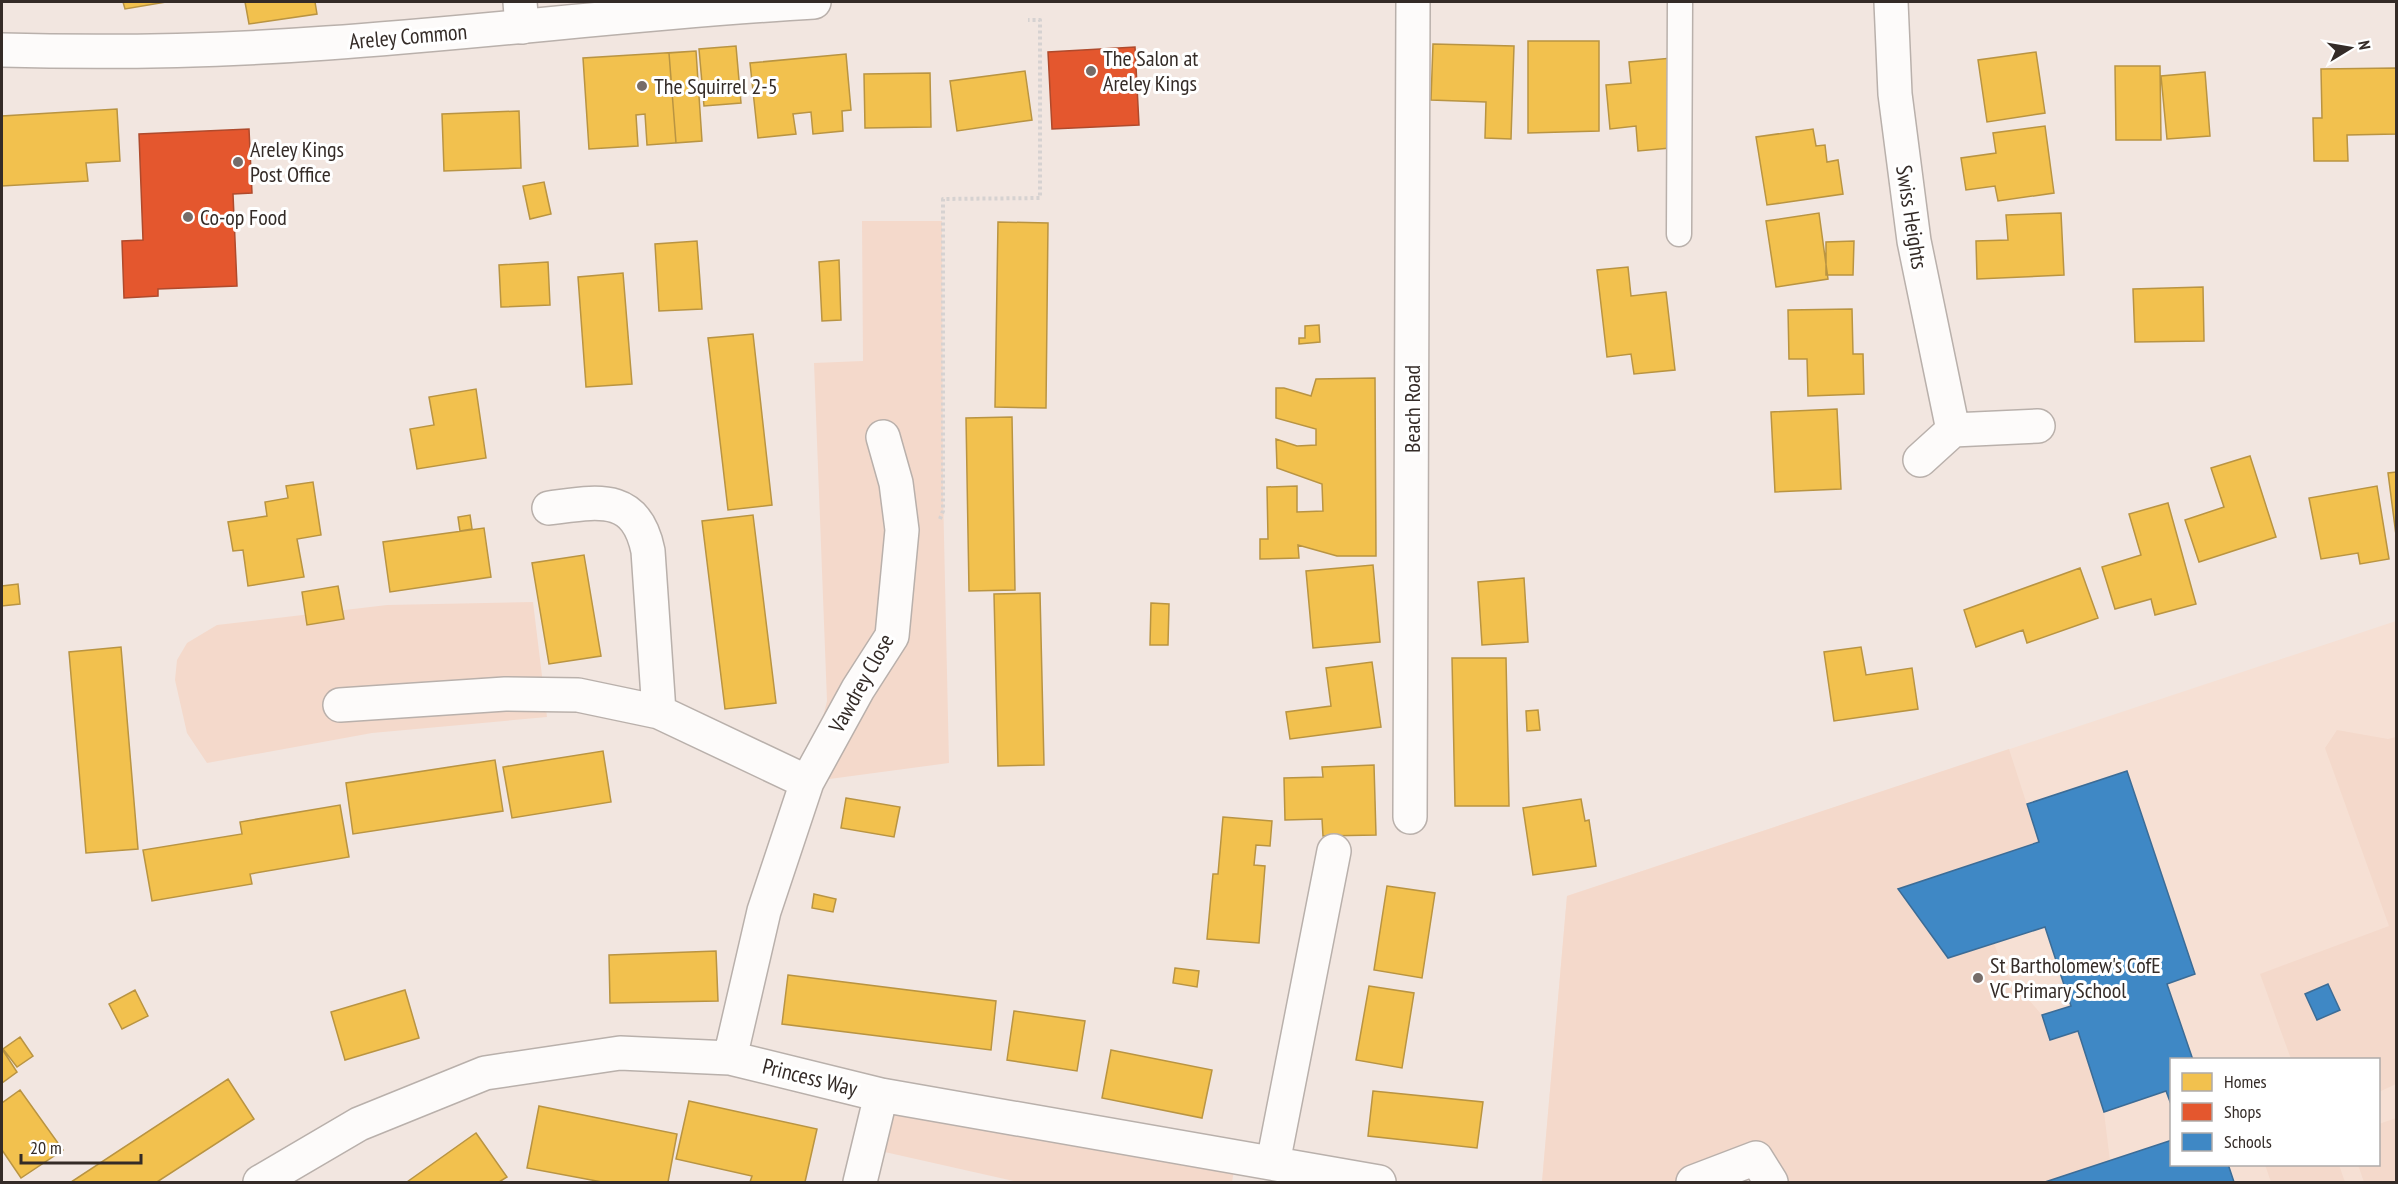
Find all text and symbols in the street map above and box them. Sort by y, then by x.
street label: Areley Common [348,17,468,55]
north arrow [2320,18,2380,78]
text: N [2354,39,2375,51]
place label: The Salon at Areley Kings [1103,44,1198,97]
marker: The Salon at Areley Kings [1084,64,1098,78]
place label: The Squirrel 2-5 [654,72,778,100]
marker: The Squirrel 2-5 [635,79,649,93]
place label: Areley Kings Post Office [250,135,344,188]
marker: Areley Kings Post Office [231,155,245,169]
street label: Swiss Heights [1890,163,1934,271]
place label: Co-op Food [200,203,287,231]
marker: Co-op Food [181,210,195,224]
street label: Beach Road [1398,365,1426,453]
street label: Vawdrey Close [822,629,900,738]
place label: St Bartholomew's CofE VC Primary School [1989,951,2161,1004]
marker: St Bartholomew's CofE VC Primary School [1971,971,1985,985]
street label: Princess Way [760,1052,861,1102]
legend [2170,1058,2380,1166]
text: Homes [2224,1070,2267,1093]
text: Shops [2224,1100,2261,1123]
scale bar [21,1127,141,1165]
text: Schools [2224,1130,2272,1153]
text: 20 m [30,1136,62,1159]

